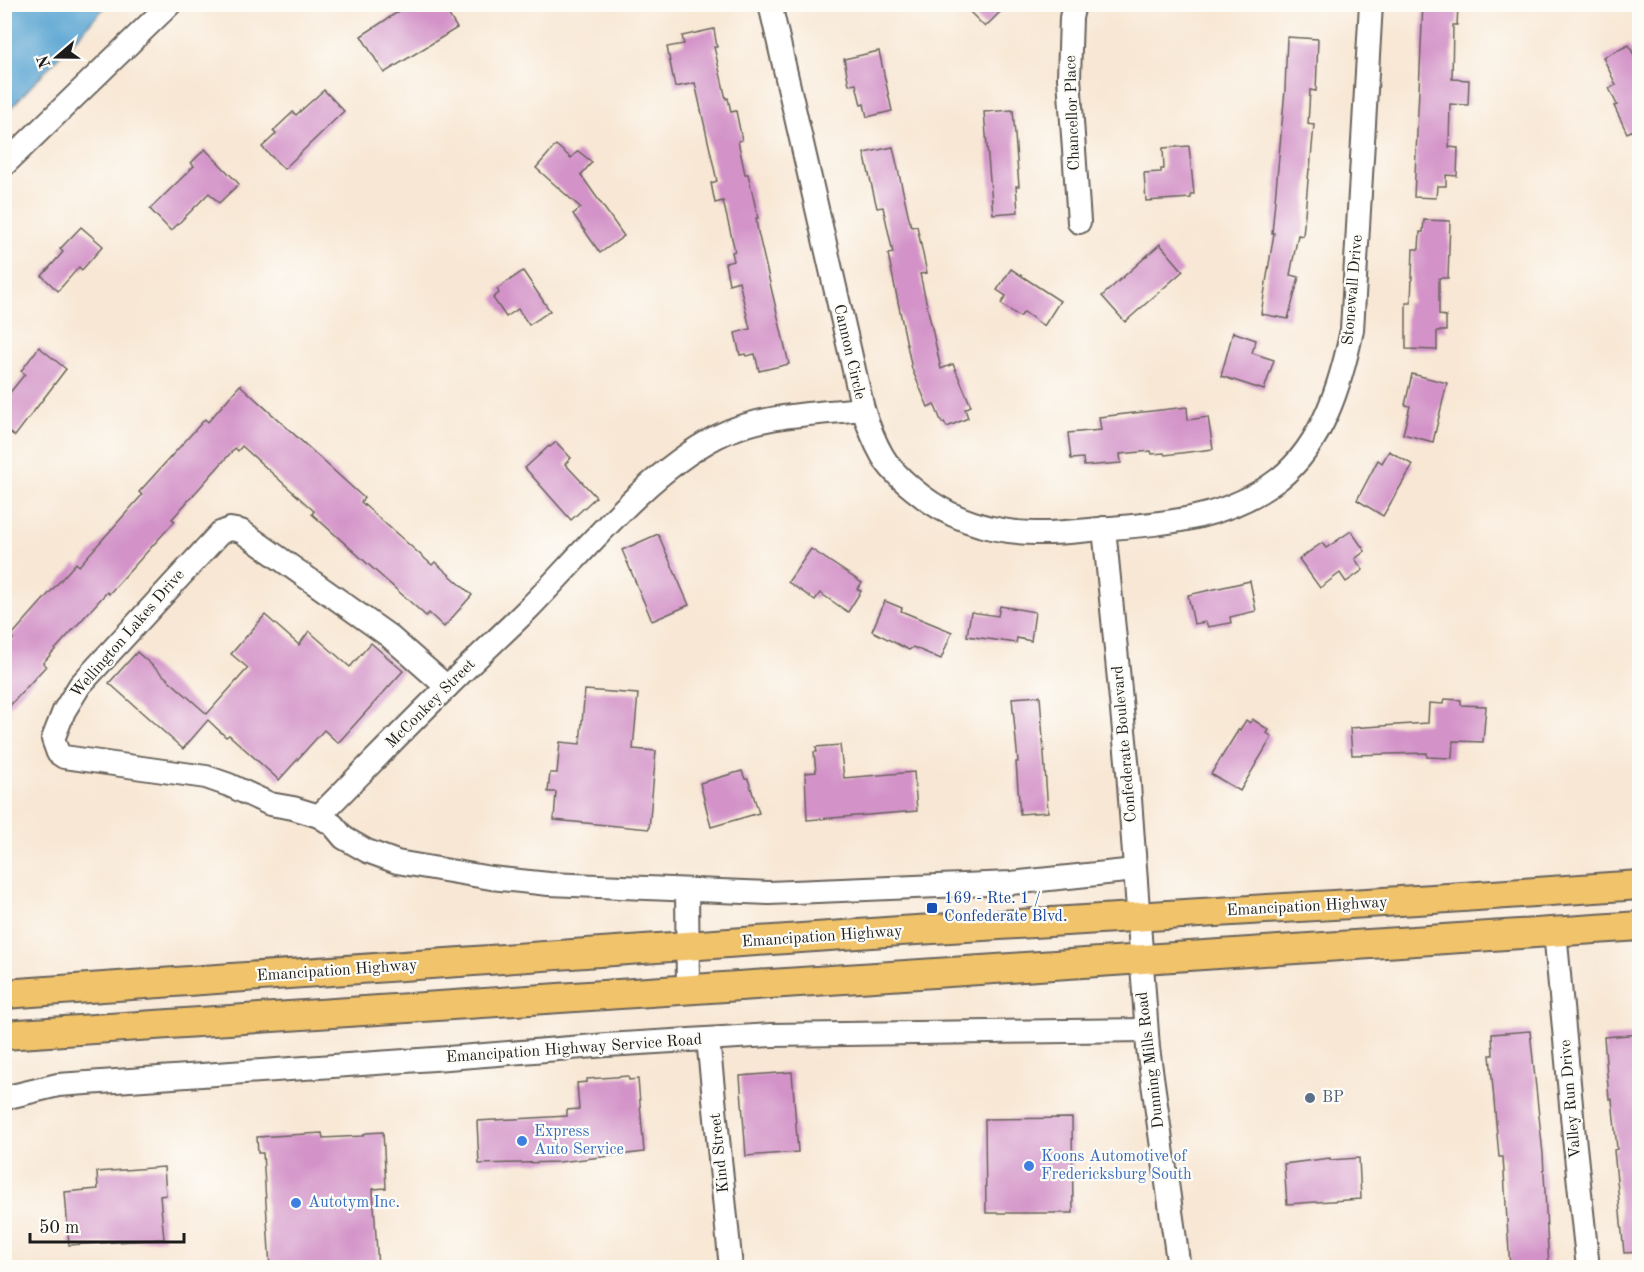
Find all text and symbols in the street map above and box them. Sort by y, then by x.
north arrow [27,27,87,87]
text: N [35,52,54,70]
street label: Chancellor Place [1063,55,1083,171]
street label: Stonewall Drive [1340,234,1366,346]
street label: Cannon Circle [830,303,868,401]
street label: Wellington Lakes Drive [68,567,188,701]
street label: McConkey Street [383,656,479,752]
street label: Confederate Boulevard [1110,665,1140,823]
place label: 169 - Rte. 1 / Confederate Blvd. [944,891,1067,925]
street label: Emancipation Highway [1226,895,1388,919]
marker: 169 - Rte. 1 / Confederate Blvd. [925,901,939,915]
street label: Emancipation Highway [741,923,903,951]
street label: Emancipation Highway [256,957,418,985]
street label: Dunning Mills Road [1135,991,1167,1129]
street label: Emancipation Highway Service Road [445,1032,703,1066]
street label: Valley Run Drive [1558,1039,1584,1159]
place label: BP [1322,1090,1344,1106]
marker: BP [1303,1091,1317,1105]
street label: Kind Street [708,1112,732,1194]
place label: Express Auto Service [534,1124,624,1158]
marker: Express Auto Service [515,1134,529,1148]
place label: Koons Automotive of Fredericksburg South [1041,1149,1192,1183]
marker: Koons Automotive of Fredericksburg South [1022,1159,1036,1173]
place label: Autotym Inc. [308,1195,400,1211]
marker: Autotym Inc. [289,1196,303,1210]
scale bar [30,1206,184,1244]
text: 50 m [39,1219,79,1237]

